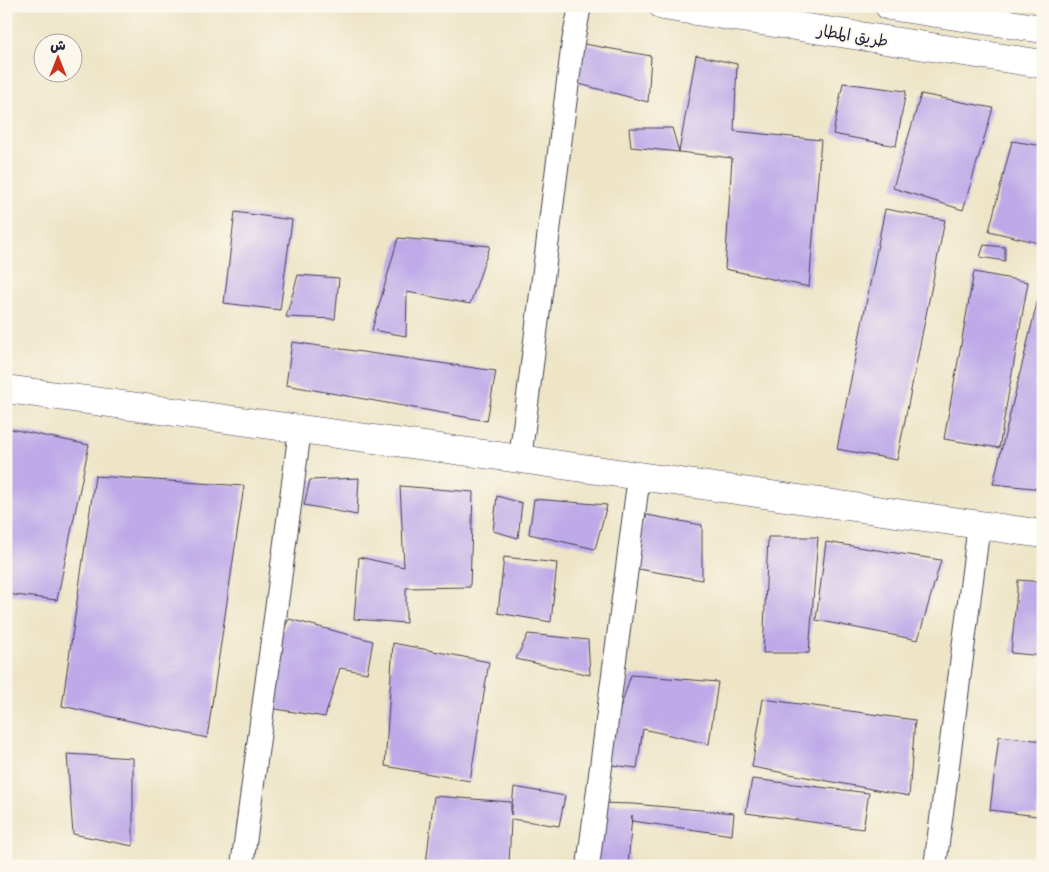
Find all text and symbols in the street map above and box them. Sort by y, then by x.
street label: طريق المطار [814,20,890,52]
north arrow [32,32,82,82]
text: ش [50,37,66,55]

